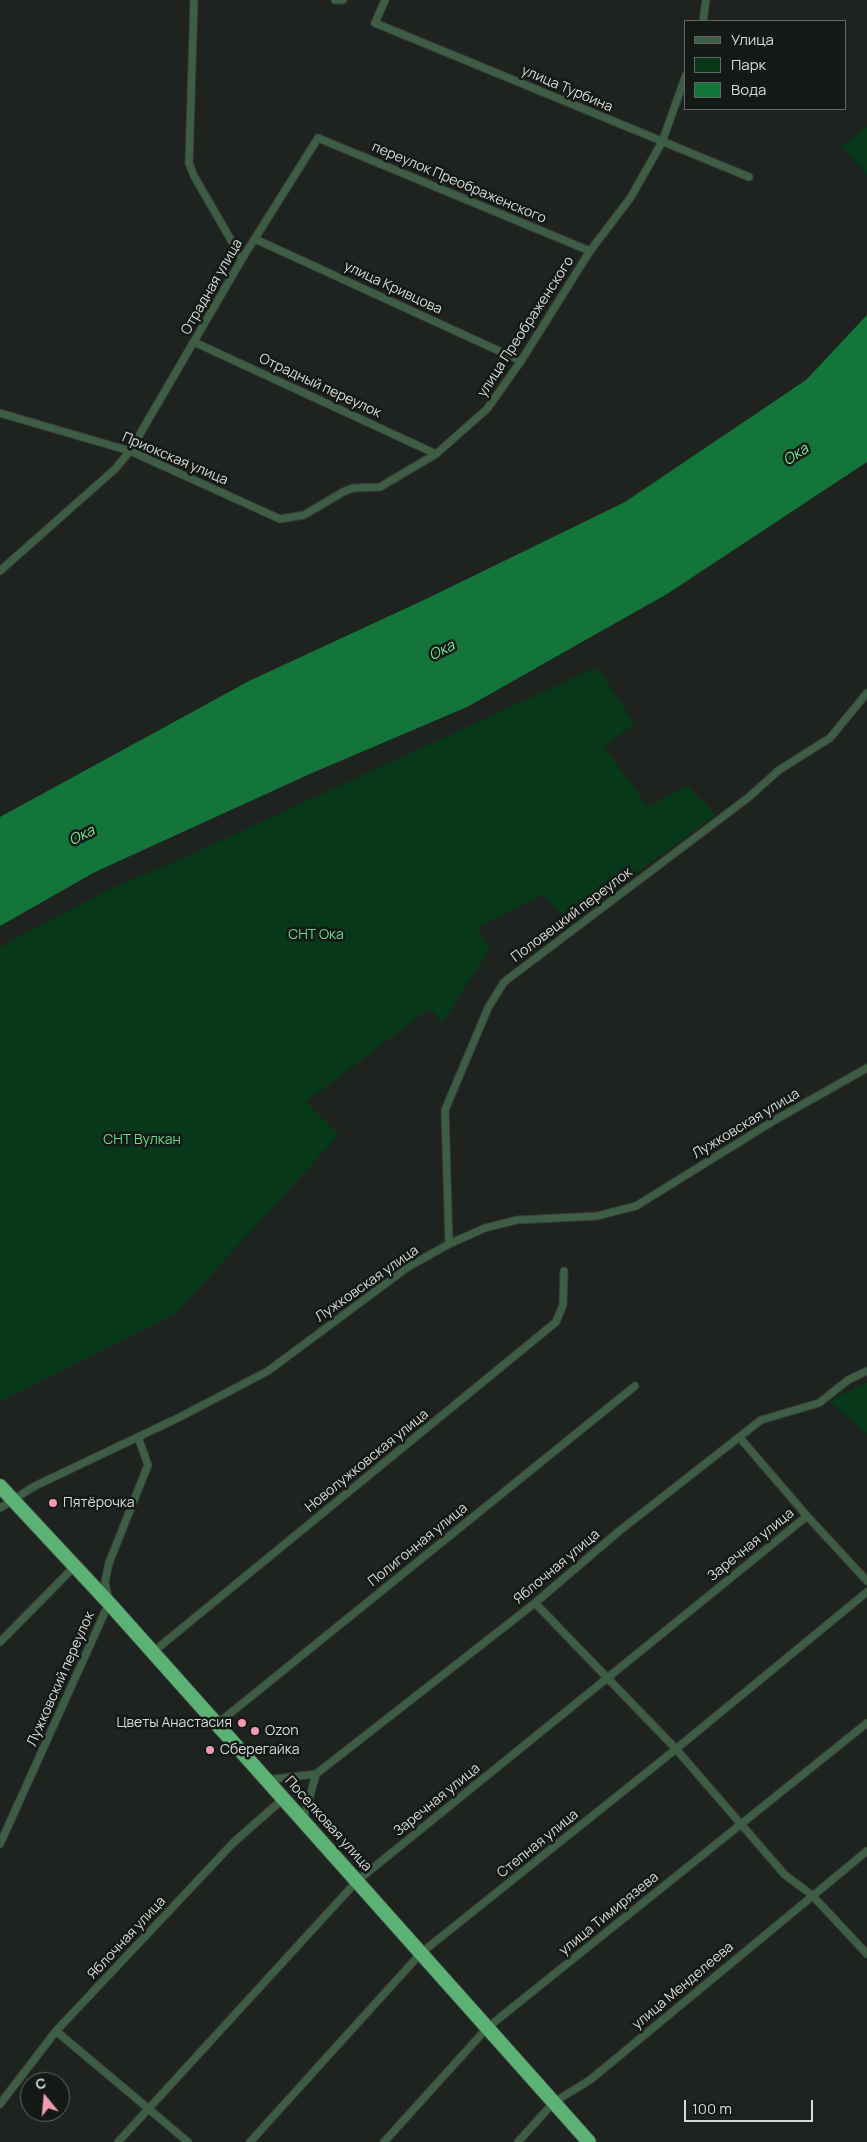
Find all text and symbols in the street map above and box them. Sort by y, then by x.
legend [684,20,847,110]
text: Улица [731,29,774,50]
text: Парк [731,54,766,75]
street label: улица Турбина [519,62,615,116]
text: Вода [731,79,766,100]
street label: переулок Преображенского [369,139,549,227]
street label: Отрадная улица [178,236,246,338]
street label: улица Преображенского [474,253,578,401]
street label: улица Кривцова [341,258,445,318]
street label: Отрадный переулок [256,350,384,422]
street label: Приокская улица [119,429,231,489]
water label: Ока [780,440,812,470]
water label: Ока [426,637,458,665]
water label: Ока [66,822,98,850]
street label: Половецкий переулок [508,864,636,966]
park label: СНТ Ока [288,927,344,943]
street label: Лужковская улица [689,1085,803,1163]
park label: СНТ Вулкан [103,1132,181,1148]
street label: Лужковская улица [312,1242,422,1326]
street label: Новолужковская улица [302,1406,432,1516]
place label: Пятёрочка [63,1495,135,1511]
marker: Пятёрочка [47,1497,59,1509]
street label: Полигонная улица [365,1500,471,1590]
street label: Заречная улица [704,1505,798,1585]
street label: Яблочная улица [511,1526,603,1608]
street label: Лужковский переулок [24,1609,98,1749]
place label: Цветы Анастасия [117,1715,232,1731]
marker: Цветы Анастасия [236,1717,248,1729]
place label: Ozon [265,1723,299,1739]
marker: Ozon [249,1725,261,1737]
place label: Сберегайка [220,1742,300,1758]
marker: Сберегайка [204,1744,216,1756]
street label: Заречная улица [390,1760,484,1840]
street label: Поселковая улица [281,1773,375,1875]
street label: Степная улица [494,1806,582,1882]
street label: улица Тимирязева [556,1869,662,1959]
street label: Яблочная улица [84,1893,170,1983]
street label: улица Менделеева [629,1939,737,2033]
north arrow [20,2072,70,2122]
text: С [33,2073,48,2094]
scale bar [687,2090,816,2122]
text: 100 m [692,2098,732,2119]

